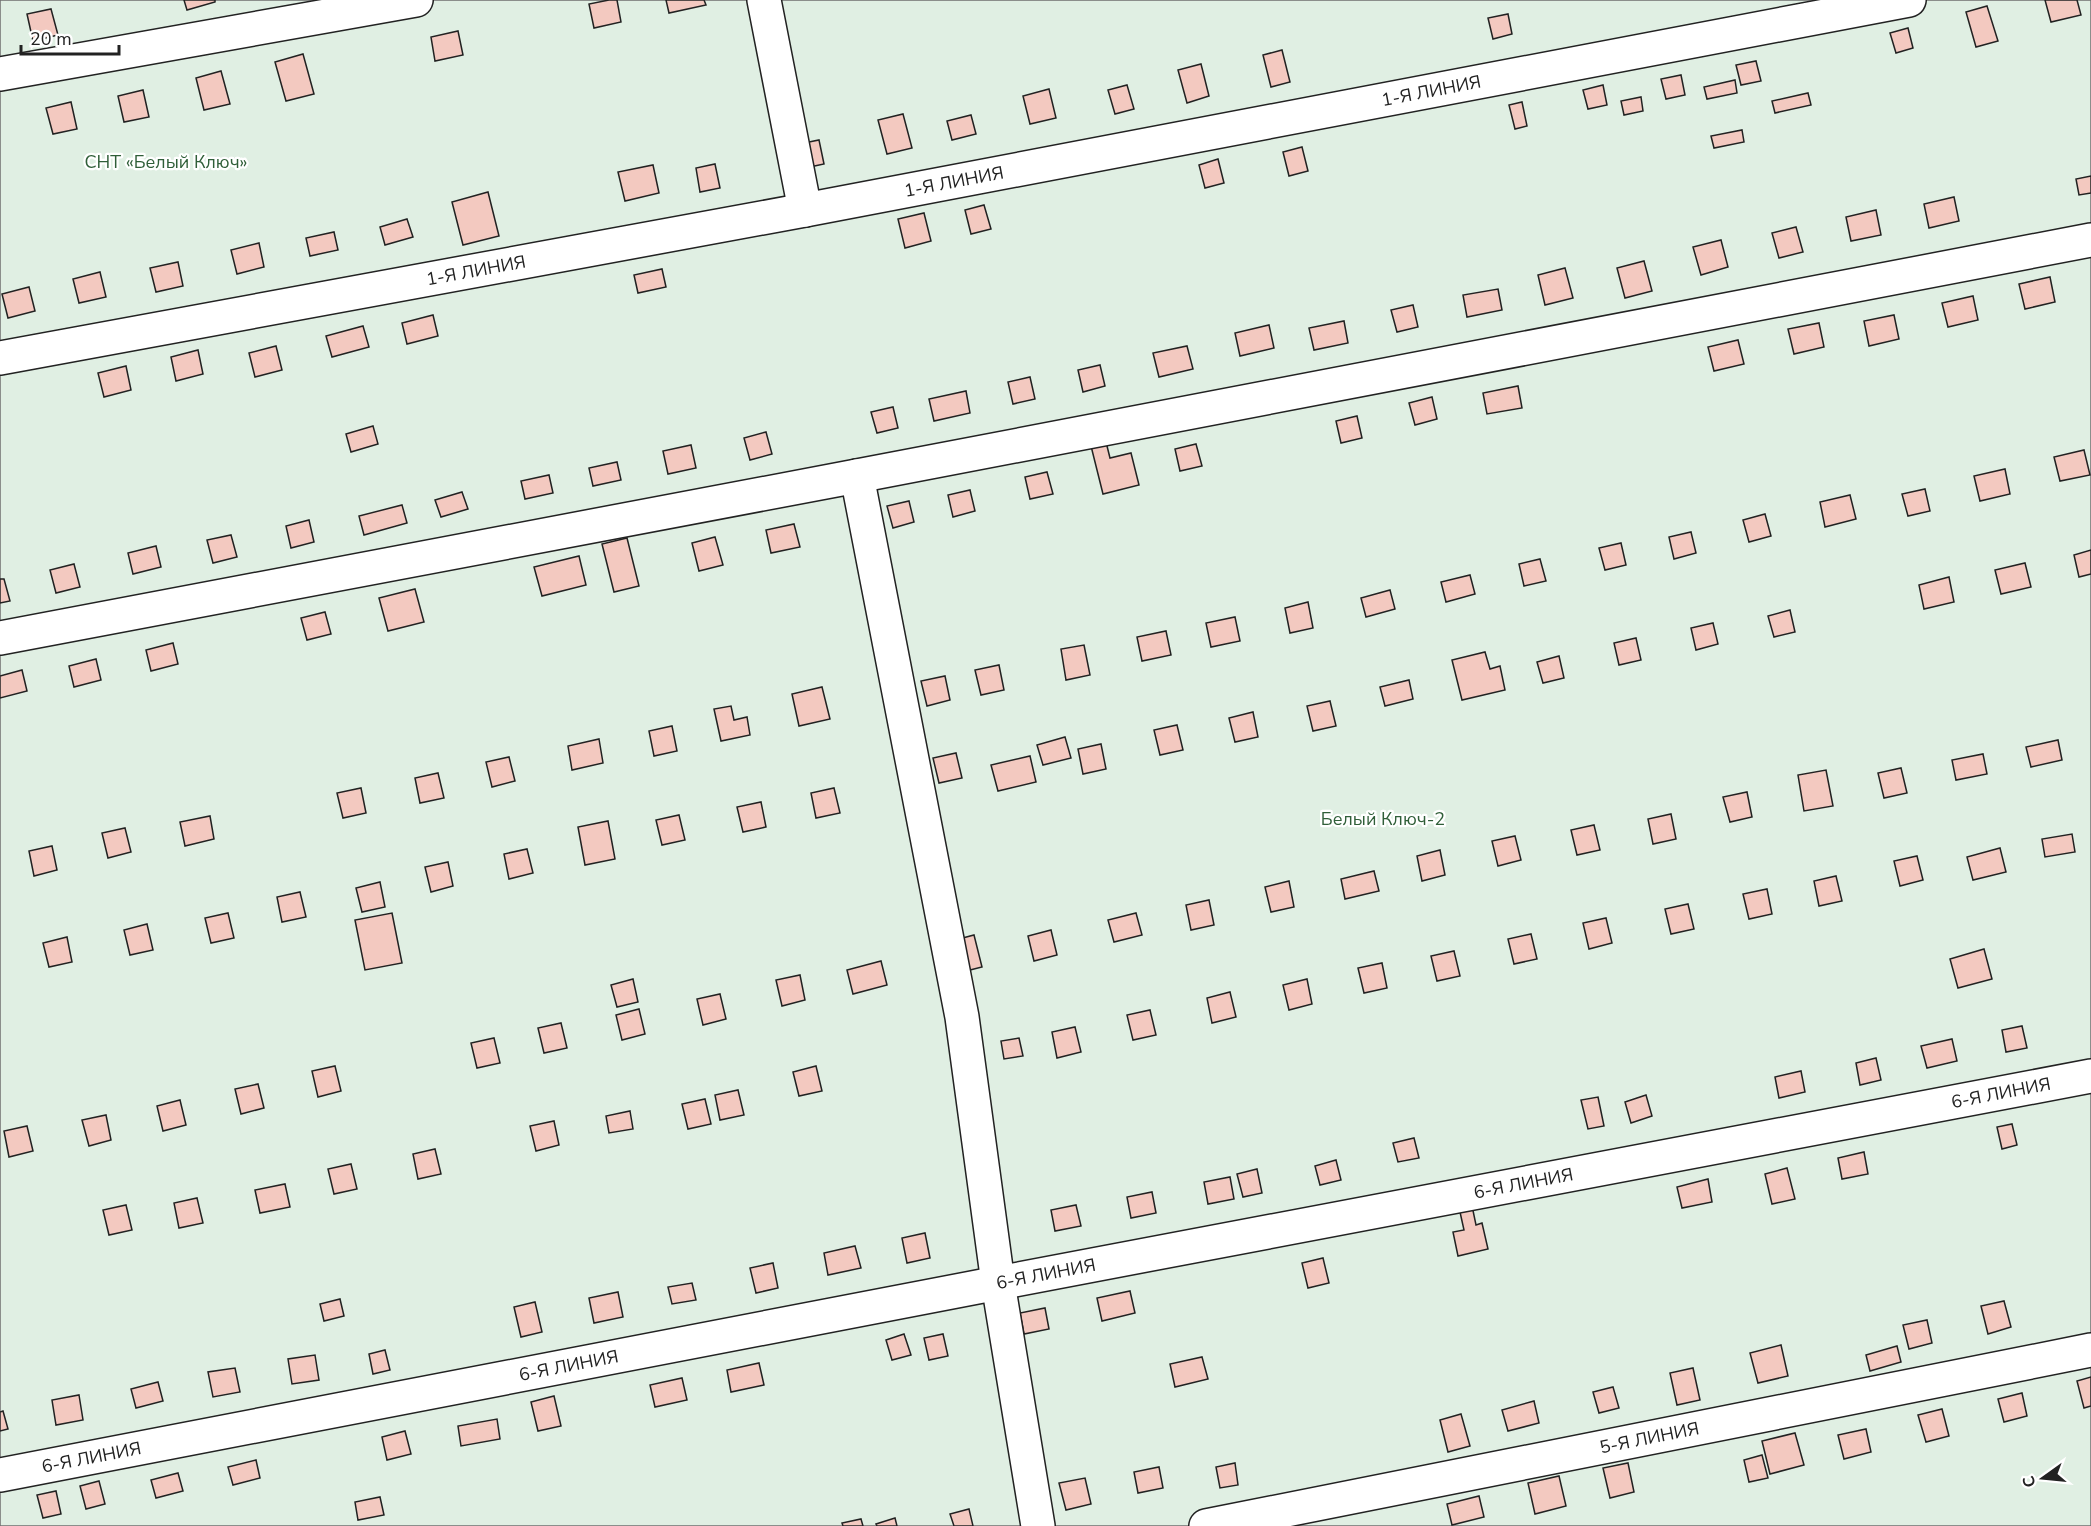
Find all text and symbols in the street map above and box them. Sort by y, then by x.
scale bar [21,18,118,56]
text: 20 m [30,27,72,51]
street label: 1-Я ЛИНИЯ [1379,70,1483,112]
park label: СНТ «Белый Ключ» [84,150,248,174]
street label: 1-Я ЛИНИЯ [902,160,1006,203]
street label: 1-Я ЛИНИЯ [424,250,528,291]
park label: Белый Ключ-2 [1321,807,1445,831]
street label: 6-Я ЛИНИЯ [1949,1072,2053,1114]
street label: 6-Я ЛИНИЯ [1472,1162,1575,1205]
street label: 6-Я ЛИНИЯ [994,1253,1098,1295]
street label: 6-Я ЛИНИЯ [517,1344,620,1387]
street label: 5-Я ЛИНИЯ [1597,1416,1701,1459]
street label: 6-Я ЛИНИЯ [40,1436,143,1479]
north arrow [2013,1448,2073,1508]
text: С [2017,1473,2042,1490]

